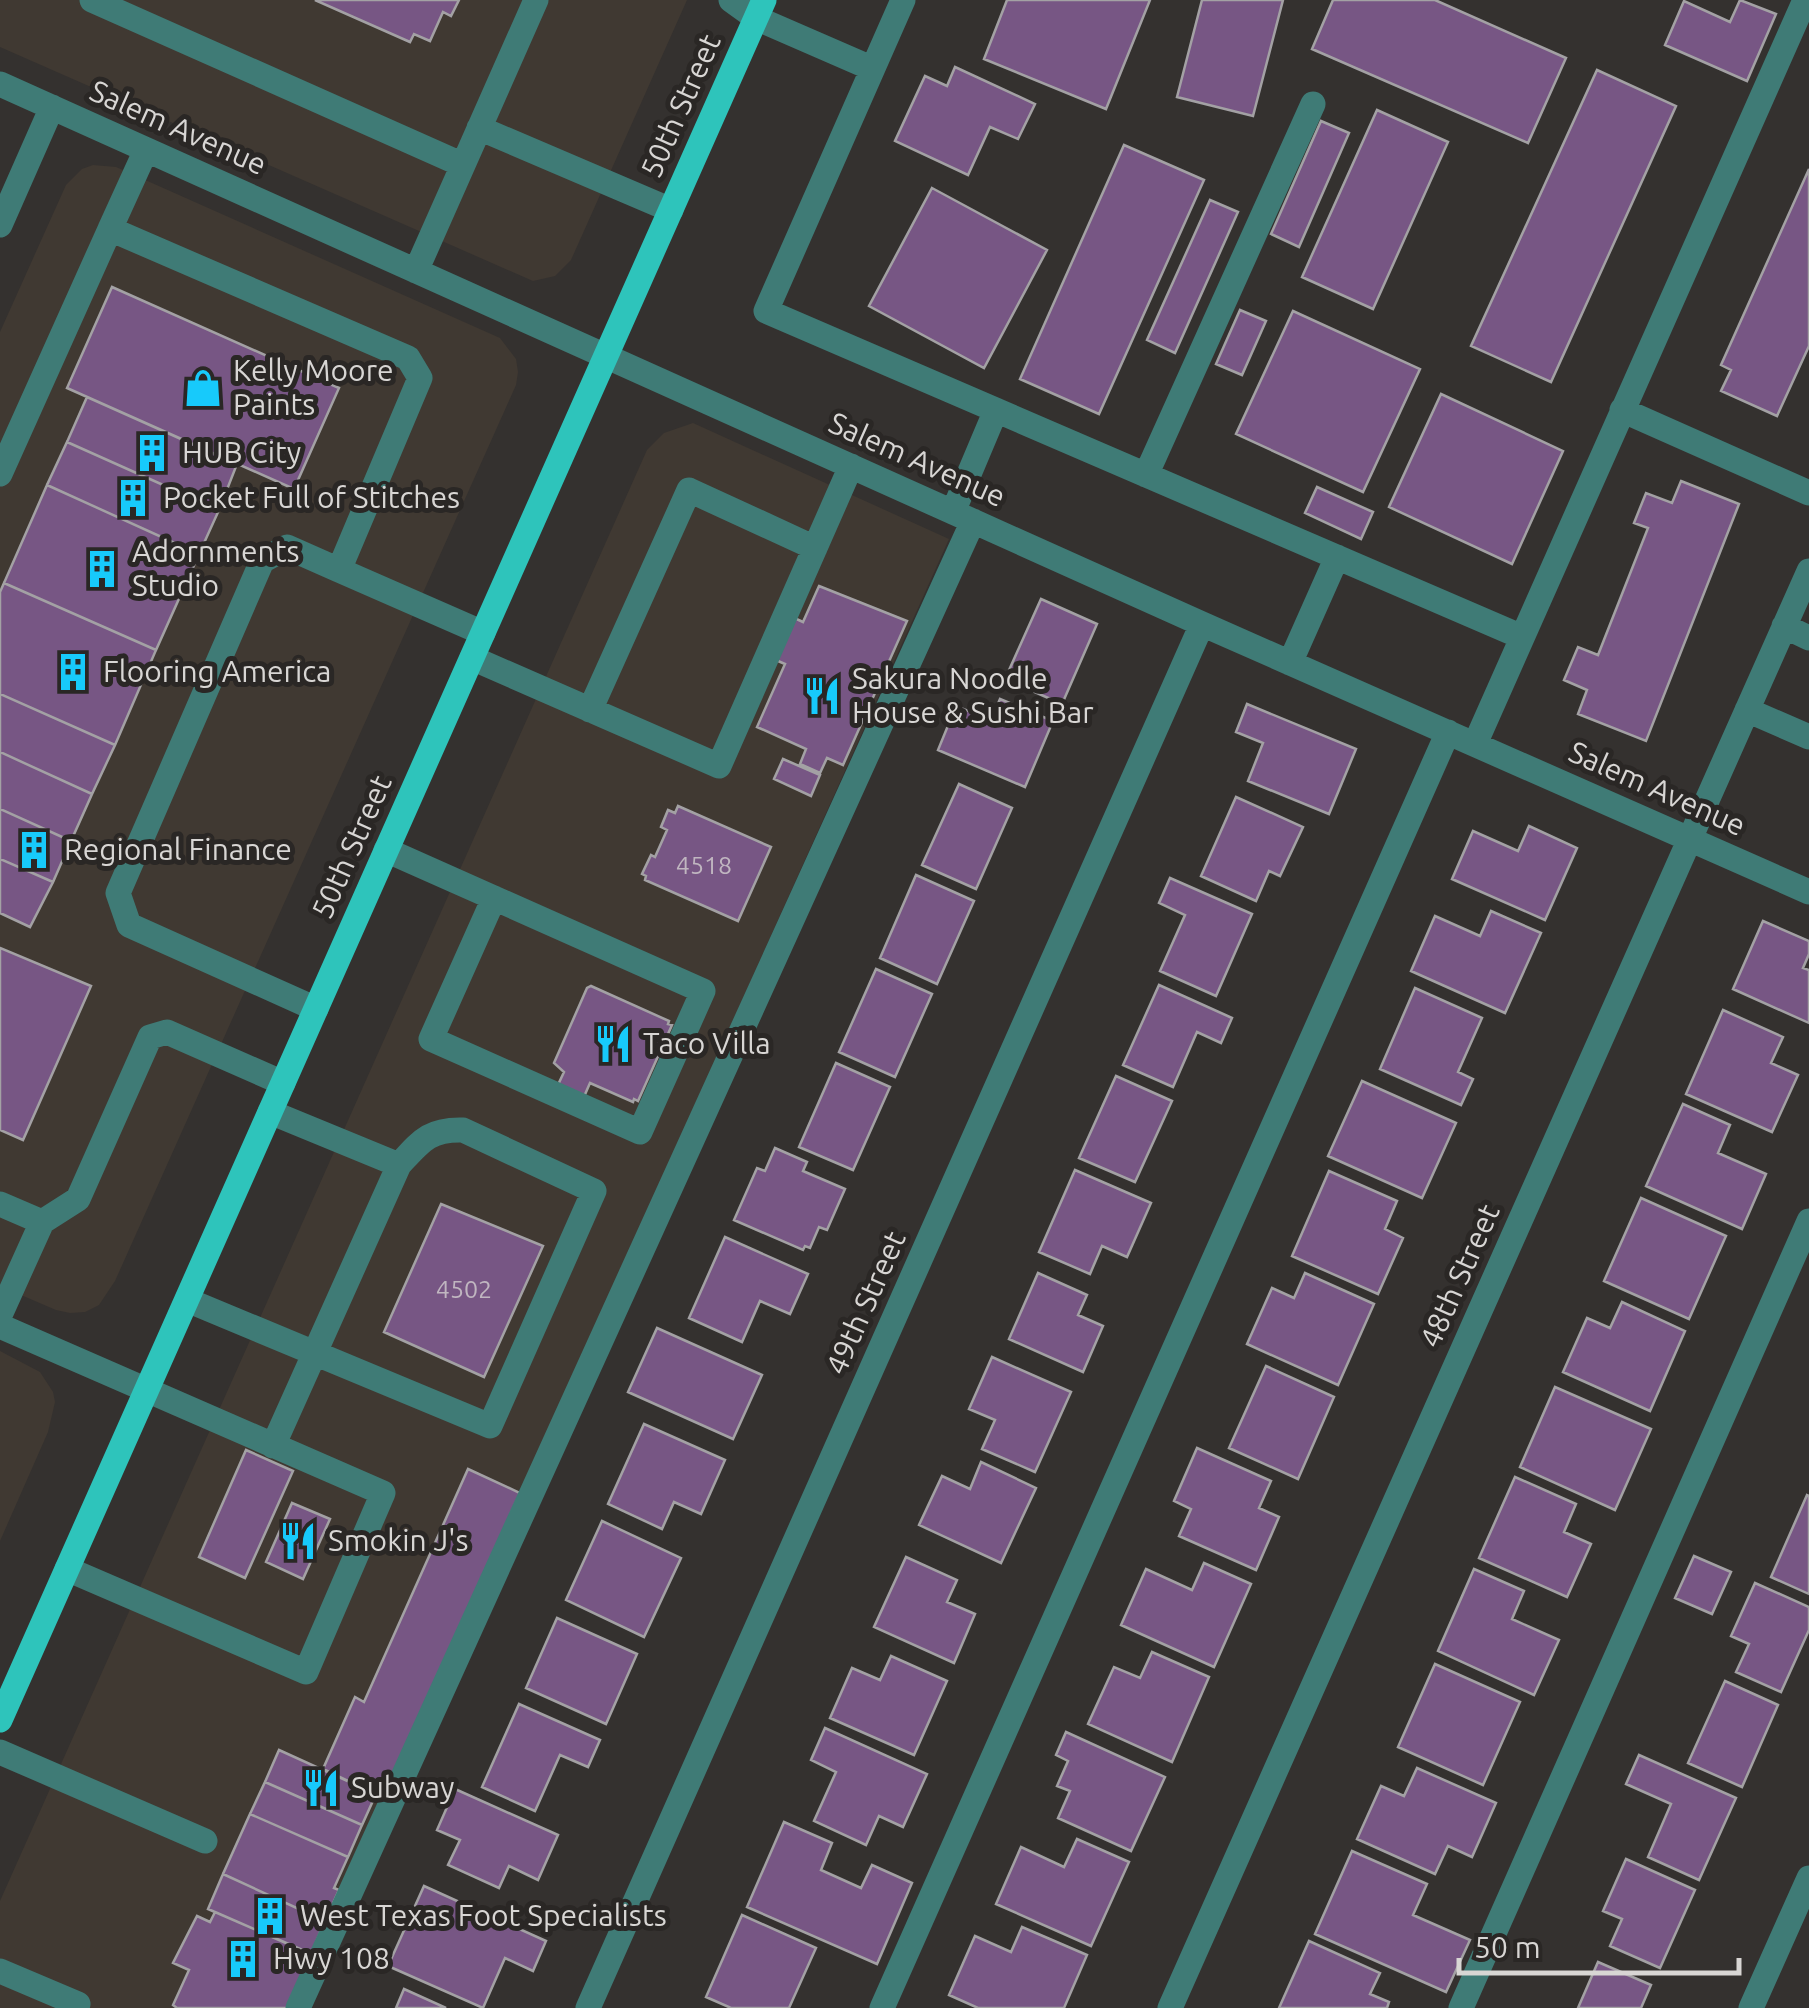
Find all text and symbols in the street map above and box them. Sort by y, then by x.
street label: 50th Street [633,28,727,183]
street label: Salem Avenue [85,73,272,181]
place label: Kelly Moore Paints [233,353,394,421]
shop icon: Kelly Moore Paints [182,367,224,409]
street label: Salem Avenue [824,405,1011,513]
building icon: HUB City [131,432,173,474]
place label: HUB City [182,435,301,469]
building icon: Pocket Full of Stitches [112,477,154,519]
place label: Pocket Full of Stitches [163,480,460,514]
place label: Adornments Studio [132,534,299,602]
building icon: Adornments Studio [81,548,123,590]
building icon: Flooring America [52,651,94,693]
place label: Flooring America [103,654,332,688]
place label: Sakura Noodle House & Sushi Bar [852,661,1094,729]
restaurant icon: Sakura Noodle House & Sushi Bar [801,675,843,717]
street label: Salem Avenue [1564,734,1751,842]
street label: 50th Street [304,769,398,924]
building icon: Regional Finance [13,829,55,871]
place label: Regional Finance [64,832,292,866]
house number: 4518 [676,851,732,879]
restaurant icon: Taco Villa [592,1023,634,1065]
place label: Taco Villa [643,1026,771,1060]
street label: 48th Street [1412,1198,1506,1353]
street label: 49th Street [818,1225,912,1380]
house number: 4502 [436,1275,492,1303]
restaurant icon: Smokin J's [277,1520,319,1562]
place label: Smokin J's [328,1523,469,1557]
restaurant icon: Subway [300,1767,342,1809]
place label: Subway [351,1770,454,1804]
building icon: West Texas Foot Specialists [249,1895,291,1937]
place label: West Texas Foot Specialists [300,1898,667,1932]
scale bar [1459,1913,1739,1975]
text: 50 m [1474,1930,1541,1964]
building icon: Hwy 108 [222,1938,264,1980]
place label: Hwy 108 [273,1941,390,1975]

